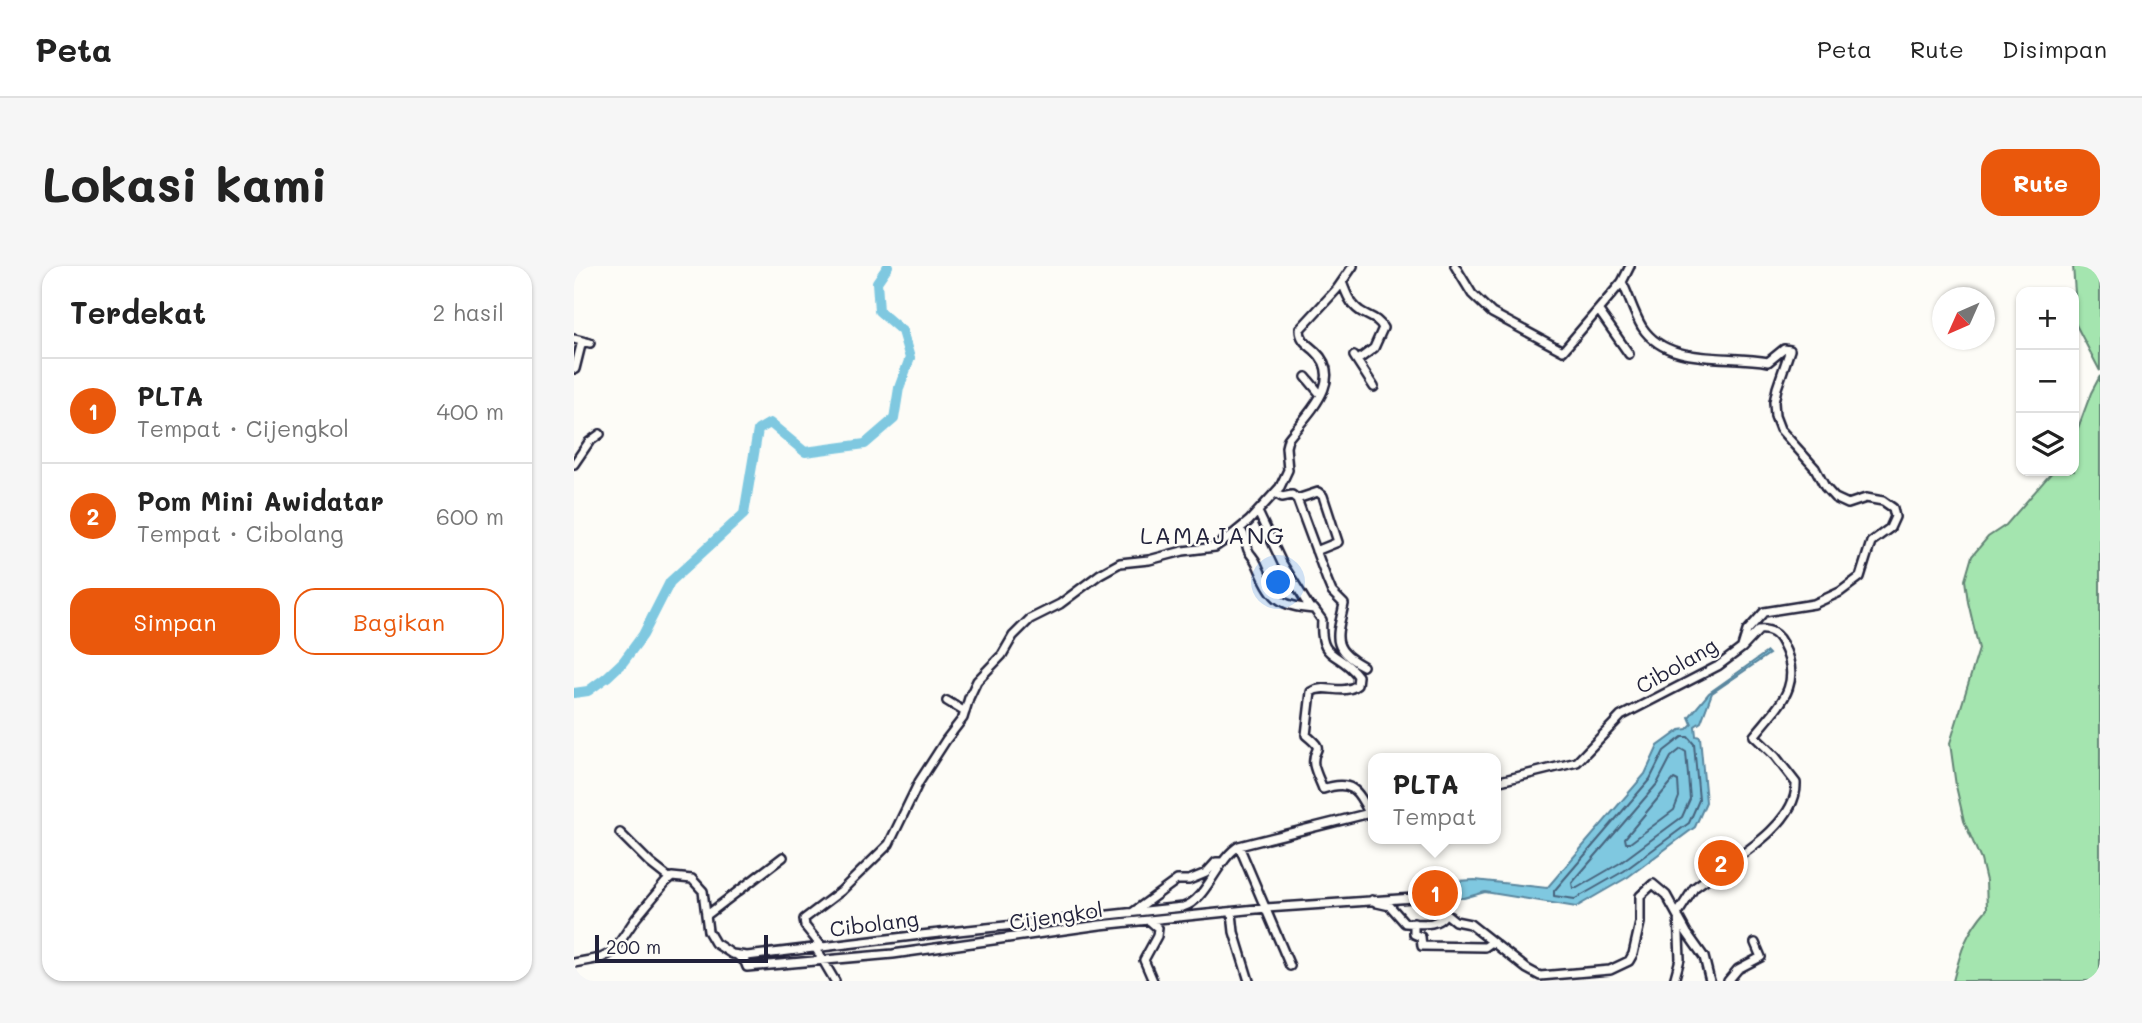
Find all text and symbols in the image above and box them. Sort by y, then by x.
text: Peta [35,27,112,70]
text: Peta [1817,33,1872,64]
text: Rute [1910,33,1964,64]
text: Disimpan [2002,33,2107,64]
button: Rute [1981,149,2100,216]
text: Lokasi kami [42,151,328,214]
north arrow [1932,287,1995,350]
map controls [2016,287,2079,476]
button: + [2016,287,2079,350]
text: Terdekat [70,292,206,332]
text: 2 hasil [433,297,504,327]
button: − [2016,350,2079,413]
text: PLTA [137,379,203,413]
text: 1 [88,396,98,426]
text: 400 m [436,396,504,426]
text: Tempat · Cijengkol [137,413,349,443]
button: layers [2016,413,2079,476]
text: Pom Mini Awidatar [137,484,384,518]
text: 2 [87,501,99,531]
text: 600 m [436,501,504,531]
text: Tempat · Cibolang [137,518,344,548]
district label: LAMAJANG [1140,519,1286,550]
your location [1261,565,1295,599]
button: Simpan [70,588,280,655]
button: Bagikan [294,588,504,655]
street label: Cibolang [1631,631,1721,699]
popup [1368,753,1501,844]
text: PLTA [1392,767,1459,801]
text: Tempat [1392,801,1477,831]
pin: 2 [1698,837,1744,889]
pin: 1 [1412,867,1458,919]
street label: Cijengkol [1007,895,1105,935]
street label: Cibolang [828,904,920,942]
scale bar [595,932,768,964]
text: 200 m [606,934,661,959]

